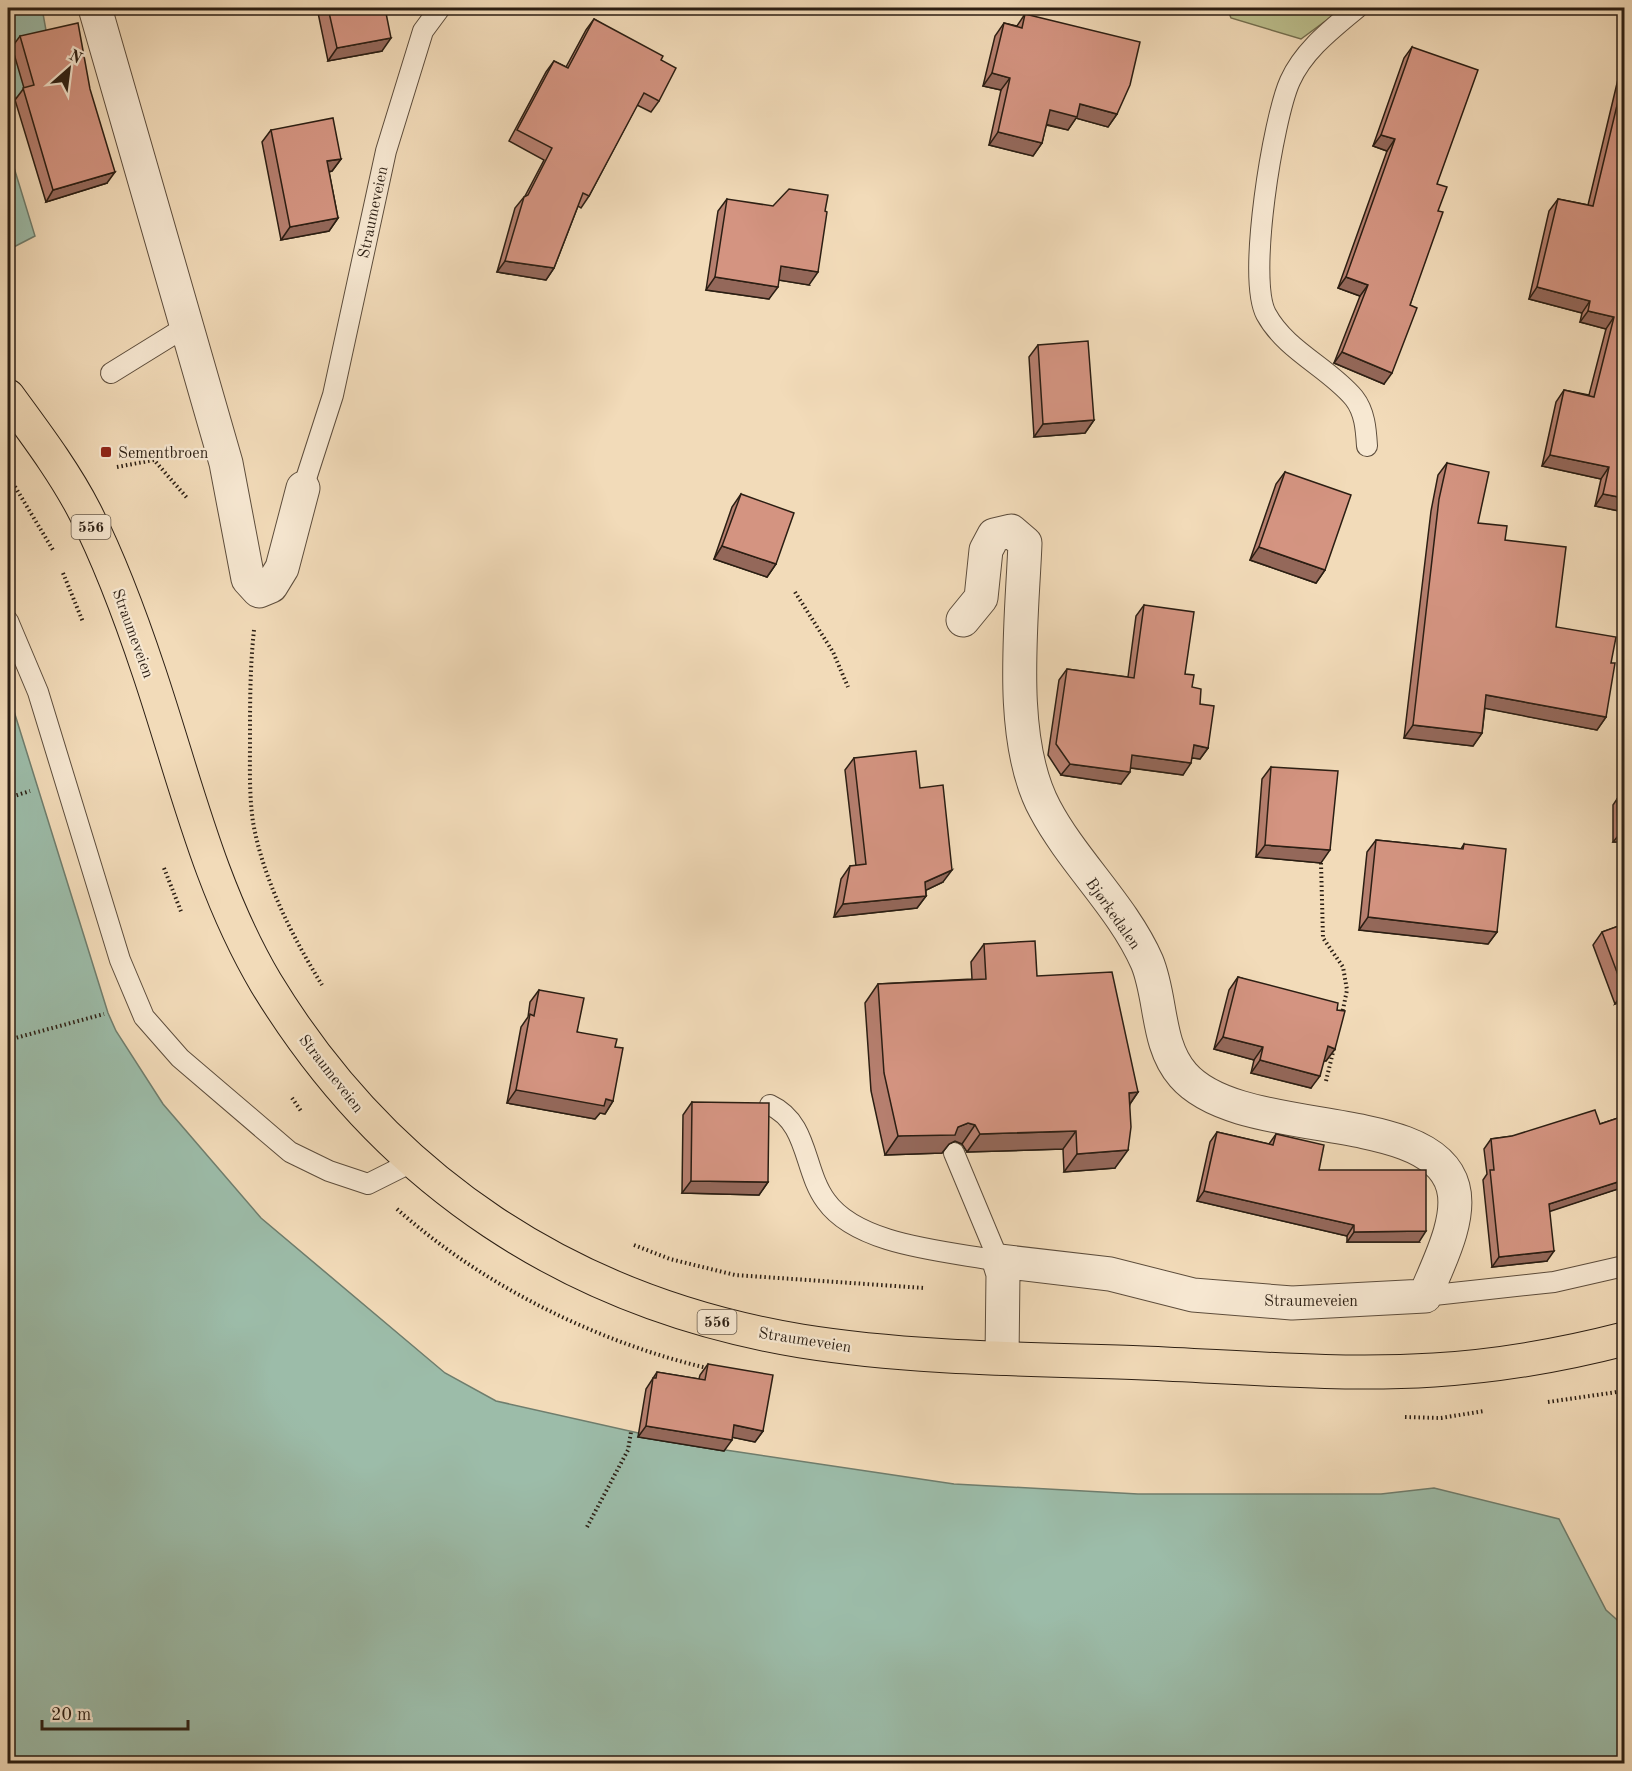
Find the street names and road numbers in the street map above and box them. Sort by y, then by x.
street label: Straumeveien [356,164,392,260]
road number: 556 [72,515,110,539]
street label: Straumeveien [109,587,156,681]
street label: Bjørkedalen [1082,876,1143,953]
street label: Straumeveien [295,1032,366,1116]
street label: Straumeveien [1264,1294,1358,1310]
road number: 556 [698,1310,736,1334]
street label: Straumeveien [757,1326,853,1356]

